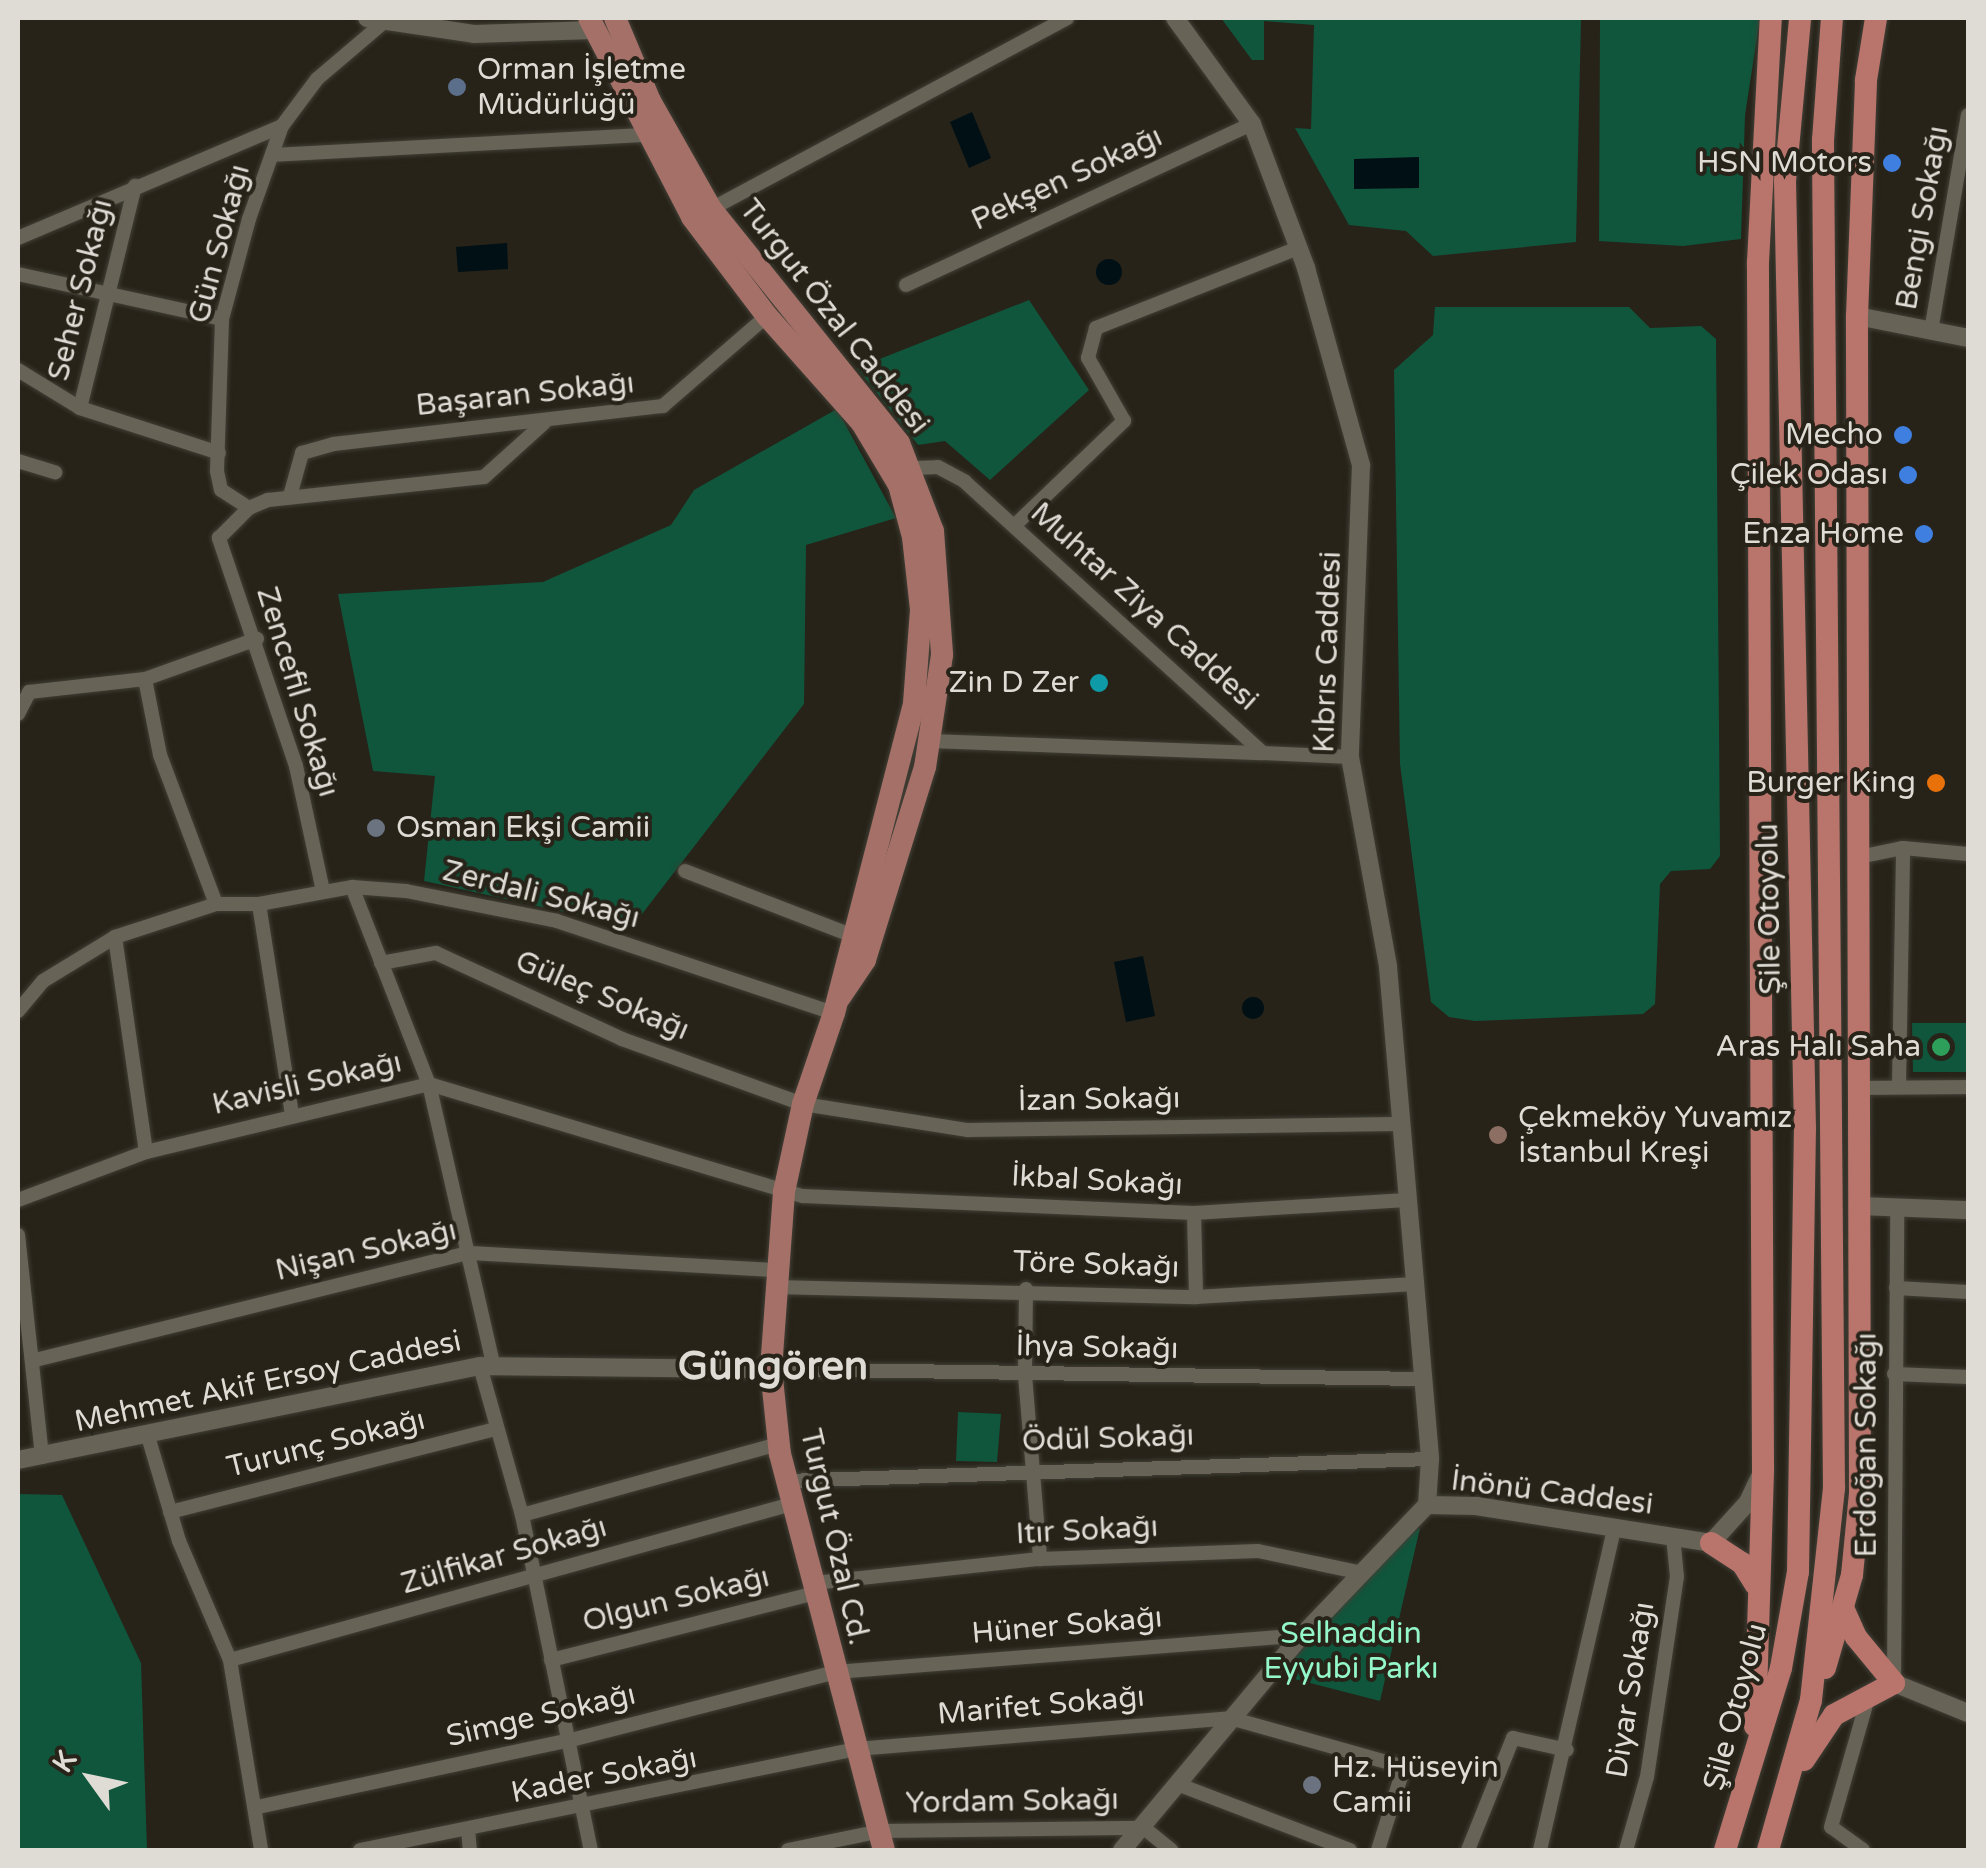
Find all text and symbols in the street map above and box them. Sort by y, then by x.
place label: Orman İşletme Müdürlüğü [477,52,686,122]
marker: Orman İşletme Müdürlüğü [446,76,468,98]
street label: Pekşen Sokağı [966,119,1168,239]
street label: Bengi Sokağı [1889,123,1957,313]
place label: HSN Motors [1697,145,1872,181]
marker: HSN Motors [1881,152,1903,174]
street label: Gün Sokağı [182,161,258,327]
street label: Turgut Özal Caddesi [731,192,937,442]
street label: Seher Sokağı [41,195,121,385]
street label: Başaran Sokağı [414,366,636,424]
place label: Mecho [1785,417,1883,453]
marker: Mecho [1892,424,1914,446]
place label: Çilek Odası [1730,457,1888,493]
marker: Çilek Odası [1897,464,1919,486]
street label: Muhtar Ziya Caddesi [1023,495,1265,719]
place label: Enza Home [1742,516,1904,552]
marker: Enza Home [1913,523,1935,545]
street label: Kıbrıs Caddesi [1306,550,1350,754]
street label: Zencefil Sokağı [248,583,346,801]
place label: Zin D Zer [948,665,1079,701]
marker: Zin D Zer [1088,672,1110,694]
place label: Burger King [1746,765,1916,801]
marker: Burger King [1925,772,1947,794]
place label: Osman Ekşi Camii [396,810,650,846]
marker: Osman Ekşi Camii [365,817,387,839]
street label: Şile Otoyolu [1751,823,1789,995]
street label: Zerdali Sokağı [439,853,643,937]
street label: Güleç Sokağı [510,943,694,1049]
place label: Aras Halı Saha [1716,1029,1921,1065]
marker: Aras Halı Saha [1930,1036,1952,1058]
street label: Kavisli Sokağı [209,1045,405,1123]
street label: İzan Sokağı [1017,1081,1181,1119]
place label: Çekmeköy Yuvamız İstanbul Kreşi [1518,1100,1792,1170]
marker: Çekmeköy Yuvamız İstanbul Kreşi [1487,1124,1509,1146]
street label: İkbal Sokağı [1010,1159,1184,1203]
street label: Nişan Sokağı [272,1213,460,1289]
street label: Töre Sokağı [1012,1244,1180,1286]
street label: Mehmet Akif Ersoy Caddesi [72,1323,464,1441]
street label: İhya Sokağı [1015,1329,1179,1367]
street label: Erdoğan Sokağı [1849,1332,1885,1558]
district label: Güngören [678,1342,868,1390]
street label: Turunç Sokağı [223,1402,429,1486]
street label: Ödül Sokağı [1021,1418,1195,1460]
street label: Turgut Özal Cd. [792,1425,876,1649]
street label: İnönü Caddesi [1449,1463,1655,1523]
street label: Zülfikar Sokağı [397,1509,611,1603]
street label: Itır Sokağı [1015,1509,1159,1553]
street label: Olgun Sokağı [579,1559,773,1641]
street label: Diyar Sokağı [1599,1599,1663,1781]
street label: Hüner Sokağı [970,1600,1164,1652]
park label: Selhaddin Eyyubi Parkı [1264,1616,1438,1686]
street label: Şile Otoyolu [1696,1620,1776,1794]
street label: Simge Sokağı [443,1677,639,1755]
street label: Marifet Sokağı [936,1679,1146,1733]
north arrow [40,1728,140,1828]
street label: Kader Sokağı [508,1740,700,1812]
text: K [45,1745,84,1779]
place label: Hz. Hüseyin Camii [1332,1750,1499,1820]
marker: Hz. Hüseyin Camii [1301,1774,1323,1796]
street label: Yordam Sokağı [905,1782,1119,1822]

